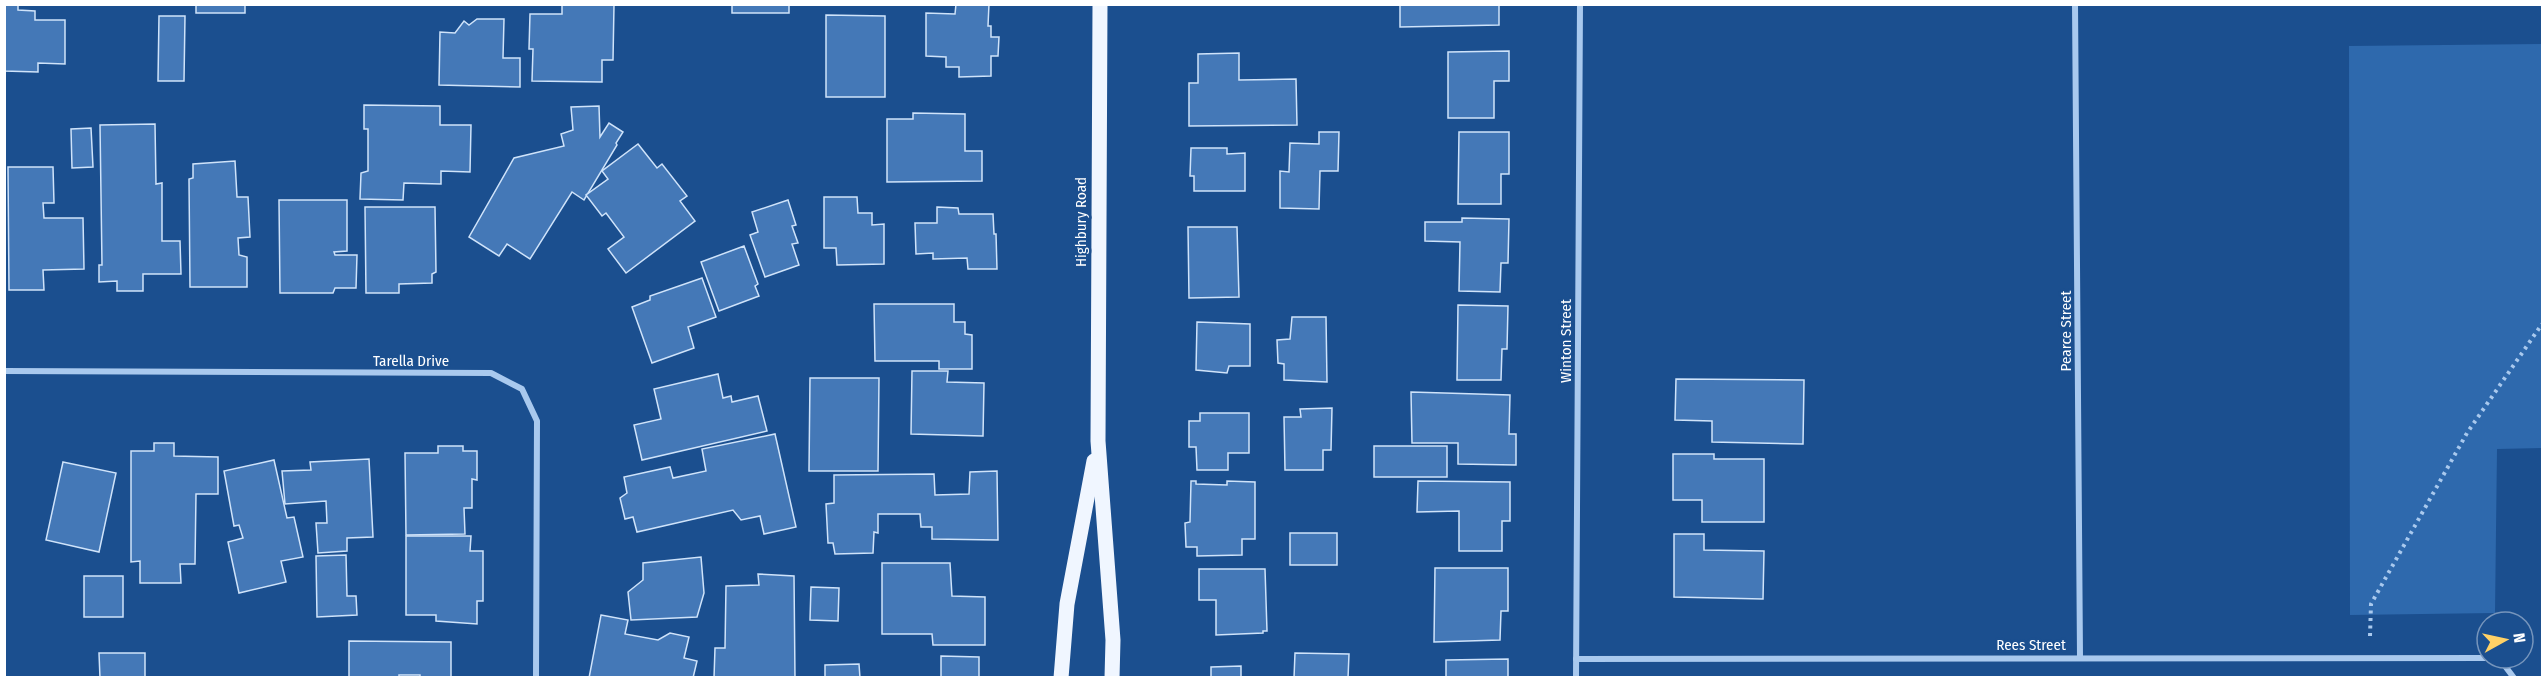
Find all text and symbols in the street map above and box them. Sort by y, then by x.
street label: Highbury Road [1072,177,1090,267]
street label: Pearce Street [2057,291,2075,371]
street label: Winton Street [1557,299,1575,383]
street label: Tarella Drive [373,352,449,370]
north arrow [2475,610,2535,670]
text: N [2509,632,2529,644]
street label: Rees Street [1996,636,2066,654]

